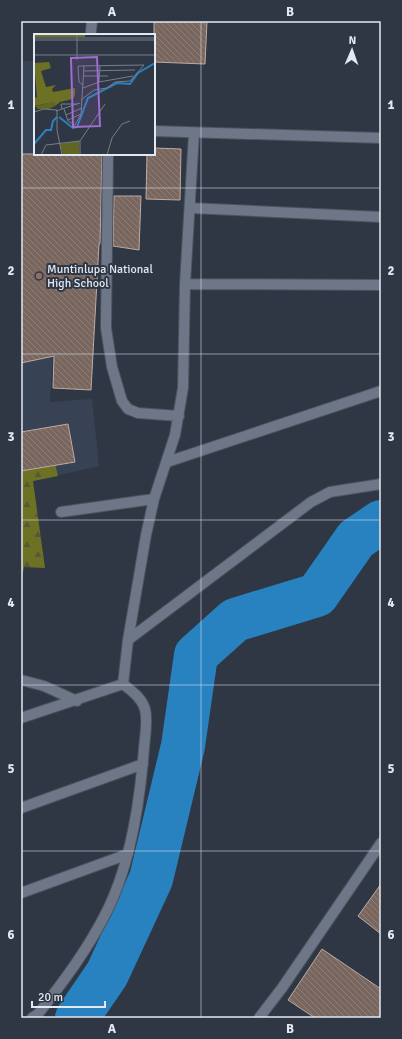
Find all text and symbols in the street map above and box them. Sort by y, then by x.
text: A [108,4,117,20]
text: B [286,4,294,20]
north arrow [332,30,372,70]
inset map [34,34,155,155]
text: N [348,34,356,47]
text: 1 [7,97,15,113]
text: 1 [387,97,395,113]
place label: Muntinlupa National High School [47,262,153,291]
text: 2 [7,263,15,279]
text: 2 [387,263,395,279]
marker: Muntinlupa National High School [34,271,44,281]
text: 3 [7,429,15,445]
text: 3 [387,429,395,445]
text: 4 [7,595,15,611]
text: 4 [387,595,395,611]
text: 5 [7,761,15,777]
text: 5 [387,761,395,777]
text: 6 [7,927,15,943]
text: 6 [387,927,395,943]
scale bar [32,983,105,1009]
text: 20 m [38,990,63,1005]
text: A [108,1021,117,1037]
text: B [286,1021,294,1037]

